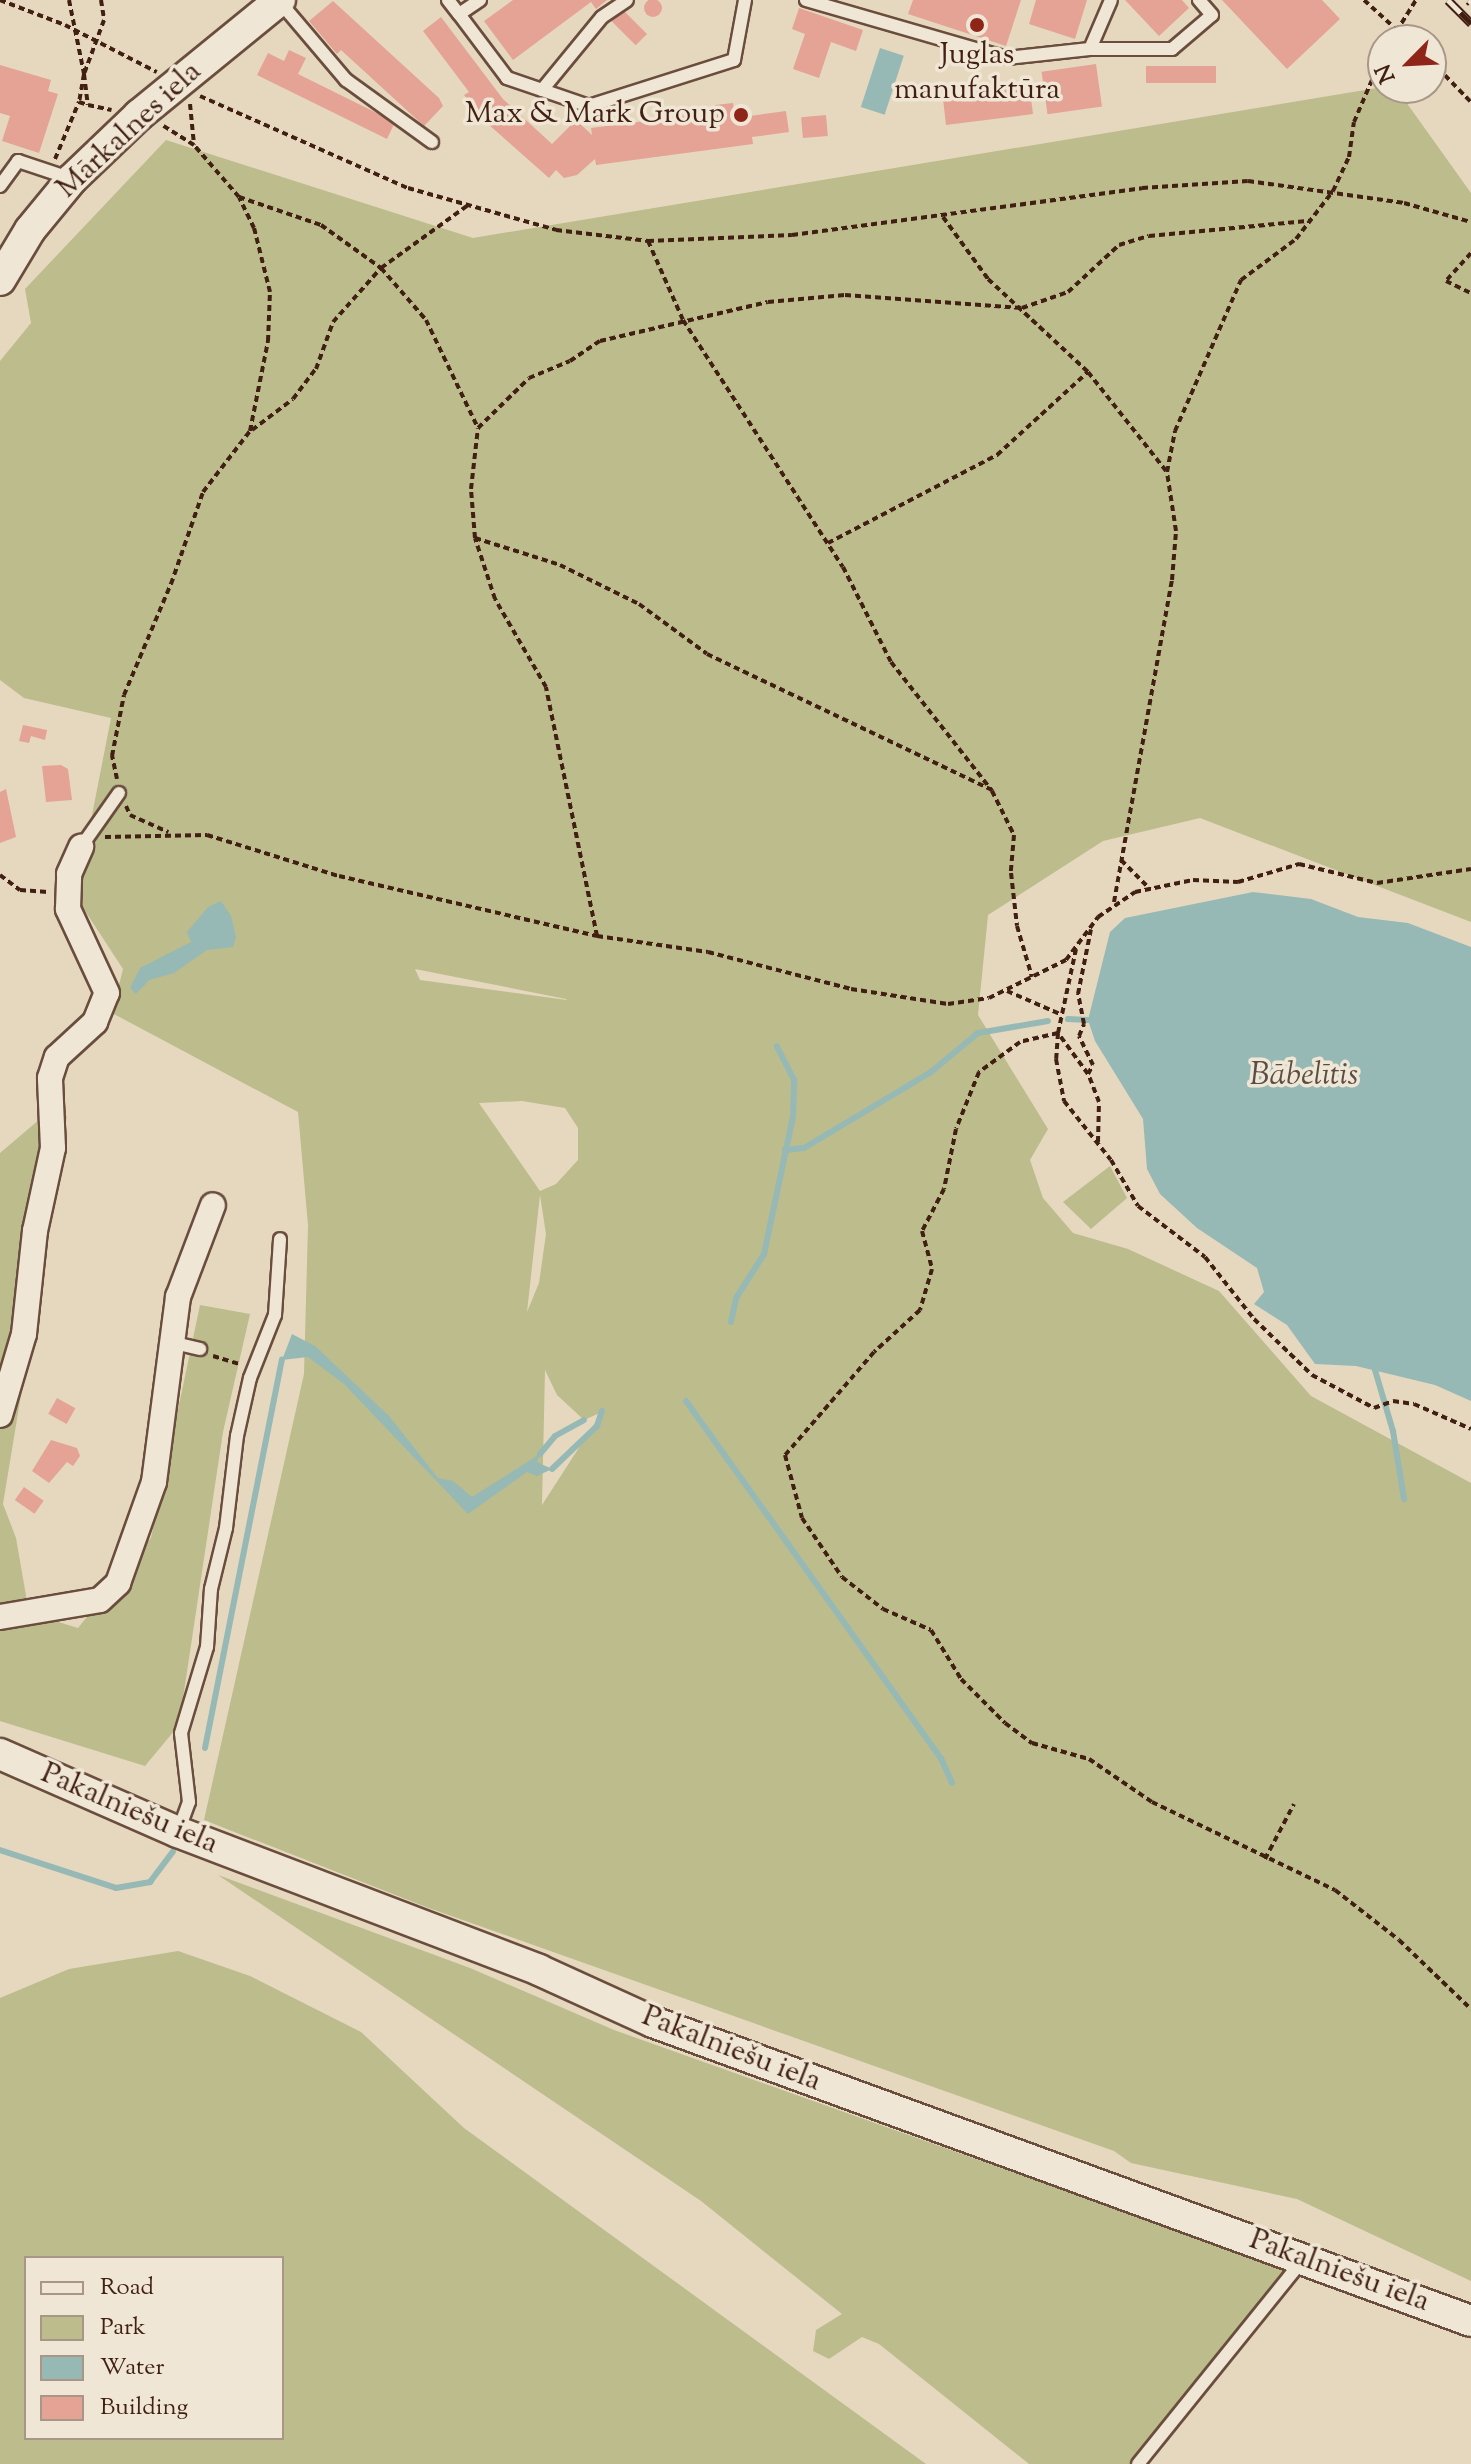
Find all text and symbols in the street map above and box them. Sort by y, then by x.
marker: Juglas manufaktūra [968,16,986,34]
north arrow [1367,24,1447,104]
place label: Juglas manufaktūra [894,38,1060,108]
street label: Mārkalnes iela [50,55,210,207]
text: N [1369,58,1405,87]
place label: Max & Mark Group [465,97,725,133]
marker: Max & Mark Group [732,106,750,124]
water label: Bābelītis [1250,1057,1358,1095]
street label: Pakalniešu iela [35,1757,223,1863]
street label: Pakalniešu iela [636,1999,826,2101]
street label: Pakalniešu iela [1244,2223,1434,2321]
legend [24,2256,284,2440]
text: Road [100,2271,154,2305]
text: Park [100,2311,146,2345]
text: Water [100,2351,164,2385]
text: Building [100,2391,188,2425]

